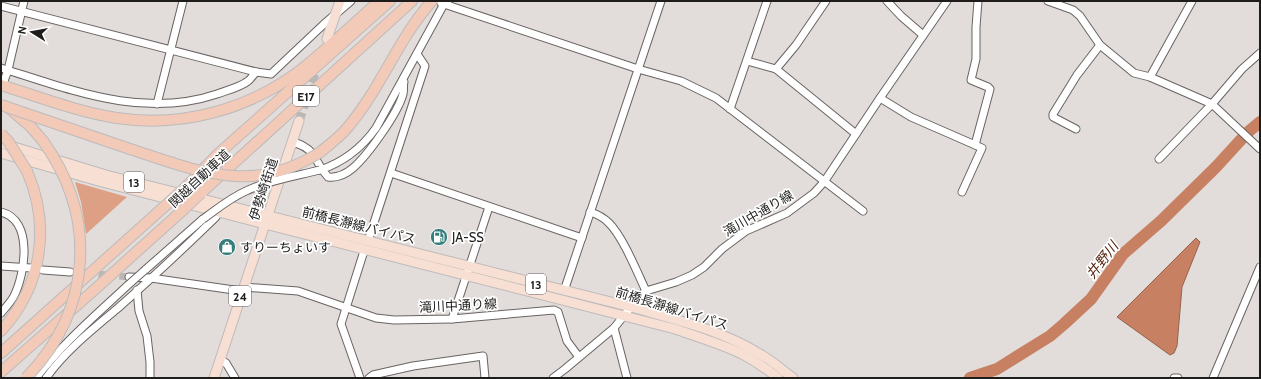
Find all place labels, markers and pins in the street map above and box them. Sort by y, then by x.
fuel station icon: JA-SS [429,227,449,247]
place label: JA-SS [451,229,484,245]
shop icon: すりーちょいす [217,237,237,257]
place label: すりーちょいす [240,239,331,255]

